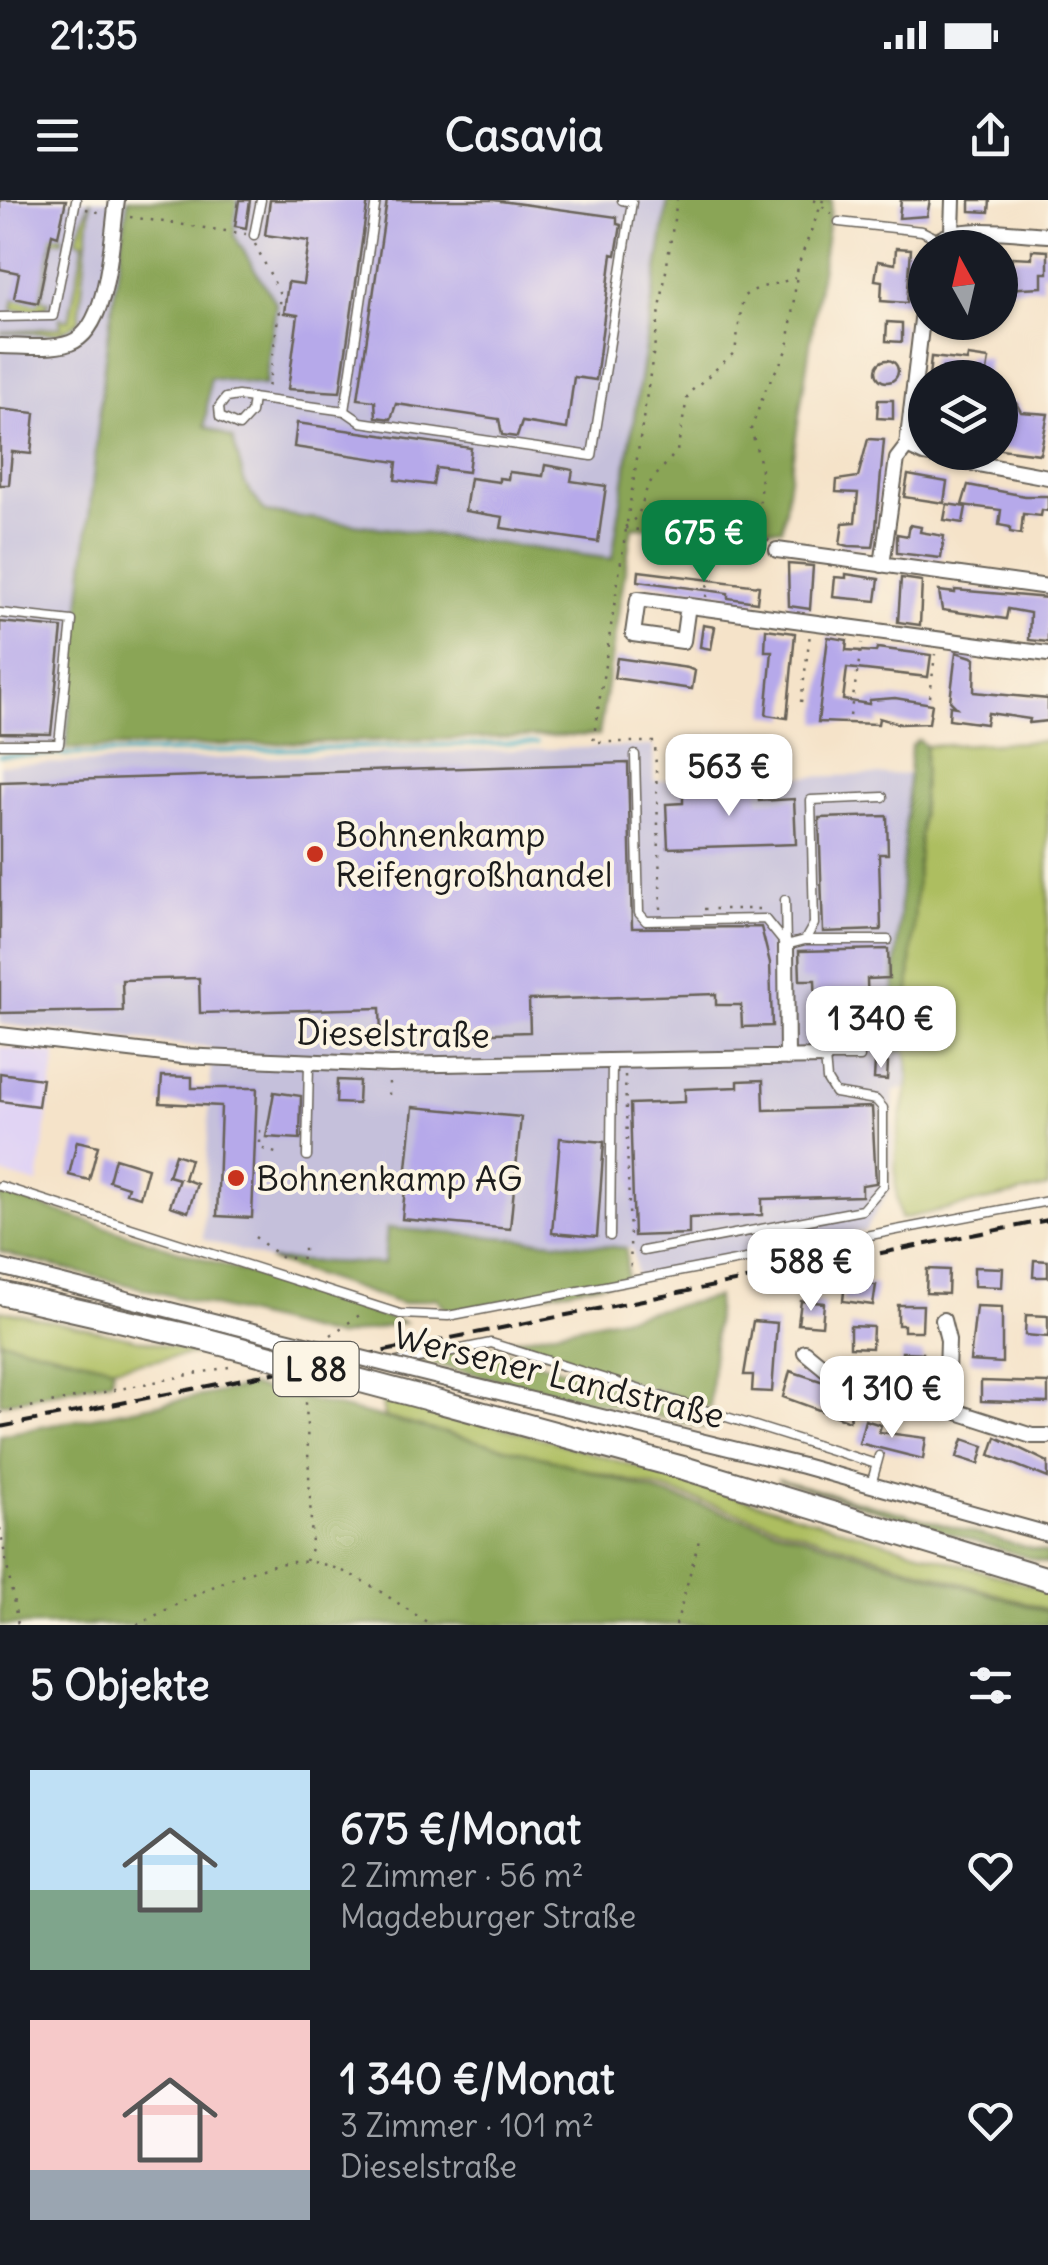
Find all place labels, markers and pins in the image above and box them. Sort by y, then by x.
pin: 675 € [634,500,774,585]
pin: 563 € [659,734,799,819]
place label: Bohnenkamp Reifengroßhandel [335,812,612,896]
marker: Bohnenkamp Reifengroßhandel [304,843,326,865]
pin: 1 340 € [789,986,973,1071]
place label: Bohnenkamp AG [256,1156,523,1200]
marker: Bohnenkamp AG [225,1167,247,1189]
pin: 588 € [741,1229,881,1314]
pin: 1 310 € [800,1356,984,1441]

